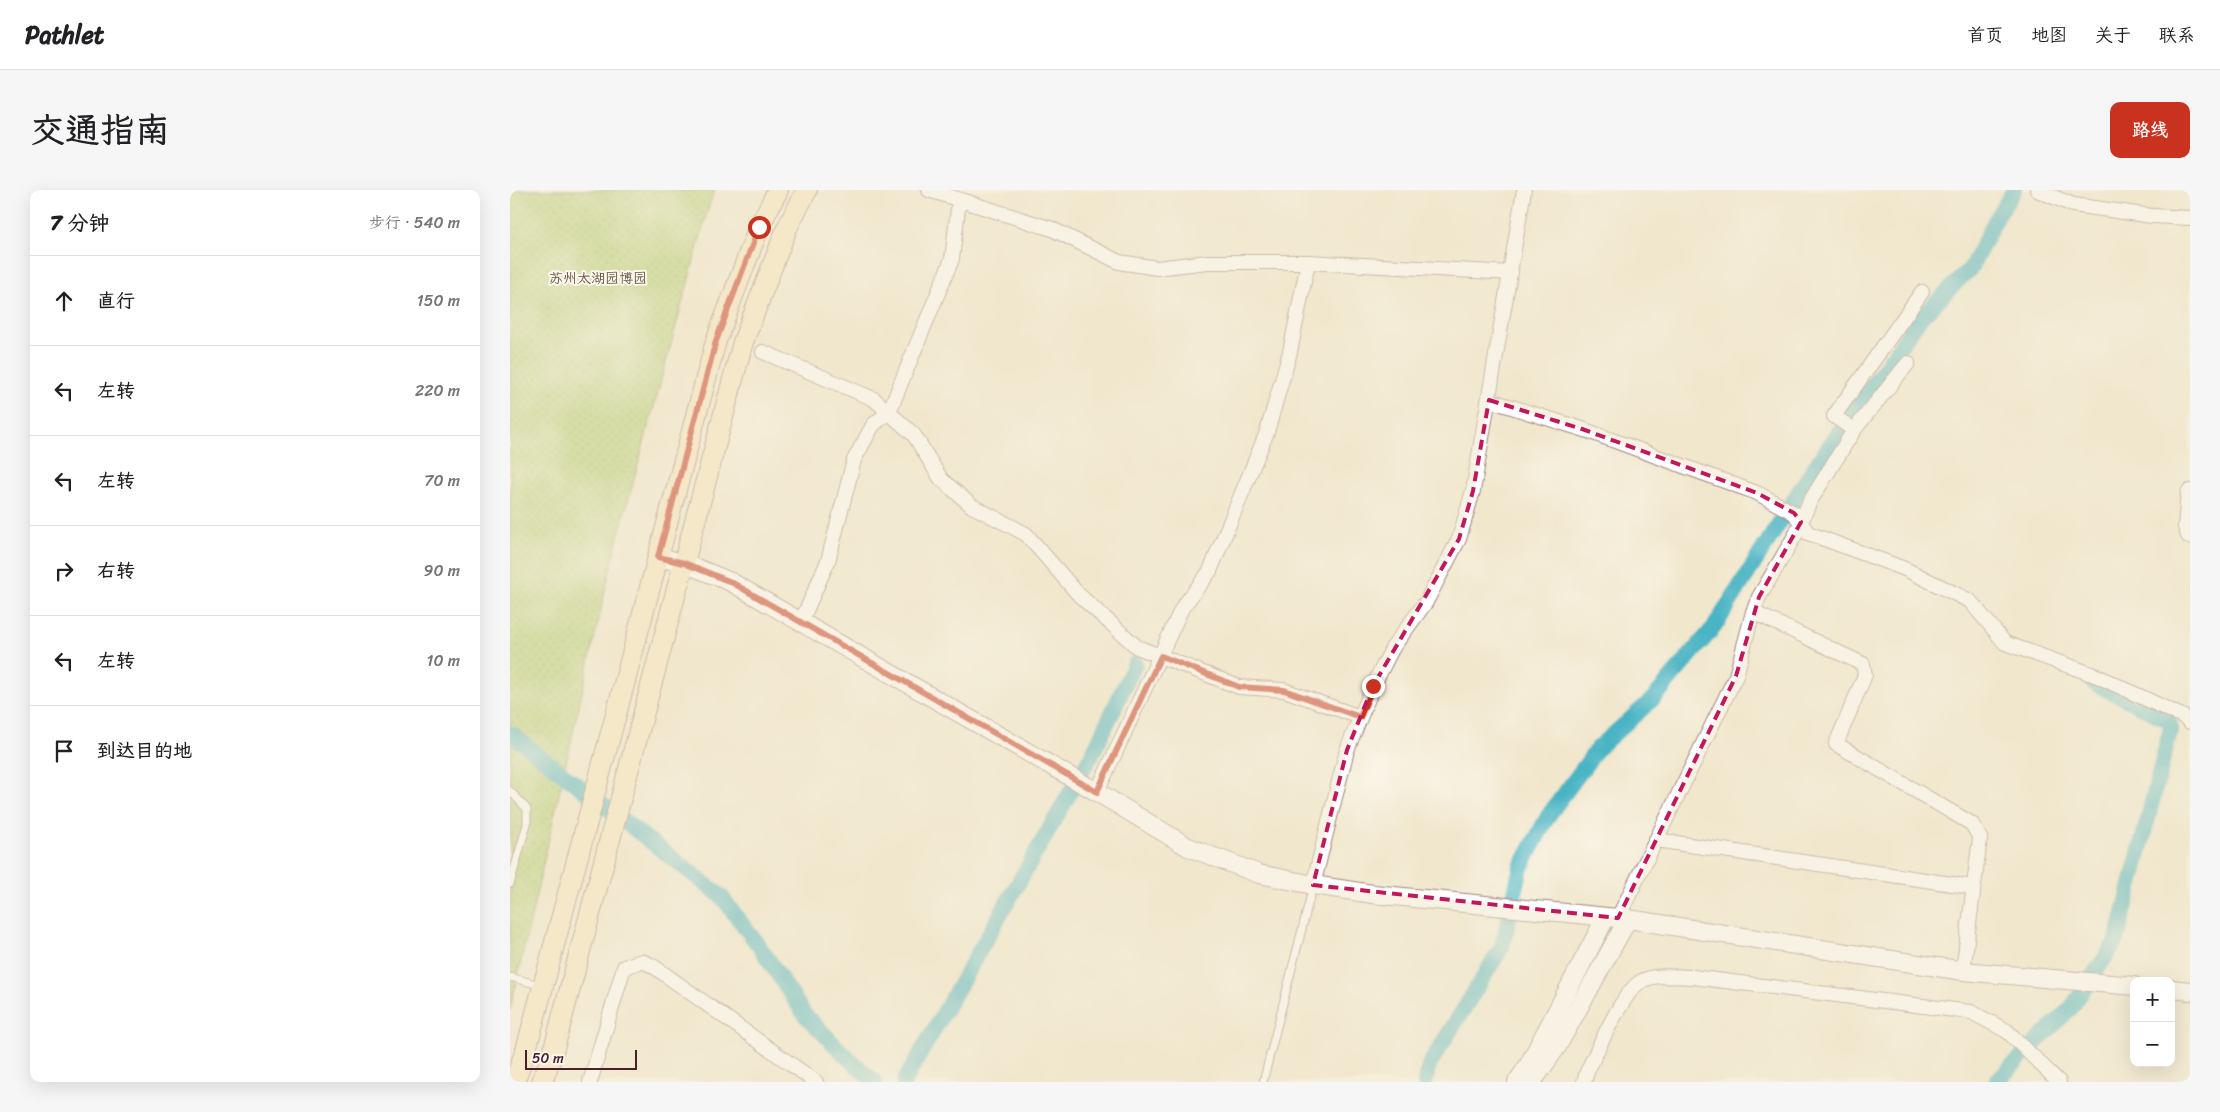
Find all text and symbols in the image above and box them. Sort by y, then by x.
text: Pathlet [25,14,104,56]
text: 首页 [1967,19,2003,51]
text: 地图 [2031,19,2067,51]
text: 关于 [2095,19,2131,51]
text: 联系 [2159,19,2195,51]
text: 交通指南 [30,99,170,161]
button: 路线 [2110,102,2190,158]
text: 7 分钟 [50,204,109,242]
text: 步行 · 540 m [369,208,460,237]
route start [748,216,771,239]
park label: 苏州太湖园博园 [549,266,647,291]
text: 直行 [97,284,135,317]
text: 150 m [417,286,460,315]
icon: ahead [50,287,78,315]
text: 左转 [97,374,135,407]
text: 220 m [415,376,460,405]
icon: left [50,377,78,405]
text: 左转 [97,464,135,497]
text: 70 m [424,466,460,495]
icon: left [50,467,78,495]
text: 右转 [97,554,135,587]
text: 90 m [424,556,460,585]
icon: right [50,557,78,585]
text: 左转 [97,644,135,677]
text: 10 m [427,646,460,675]
icon: left [50,647,78,675]
route end [1362,675,1385,698]
text: 到达目的地 [97,734,192,767]
icon: arrive [50,737,78,765]
map controls [2130,977,2175,1067]
button: + [2130,977,2175,1022]
button: − [2130,1022,2175,1067]
text: 50 m [532,1046,564,1071]
scale bar [525,1047,638,1070]

